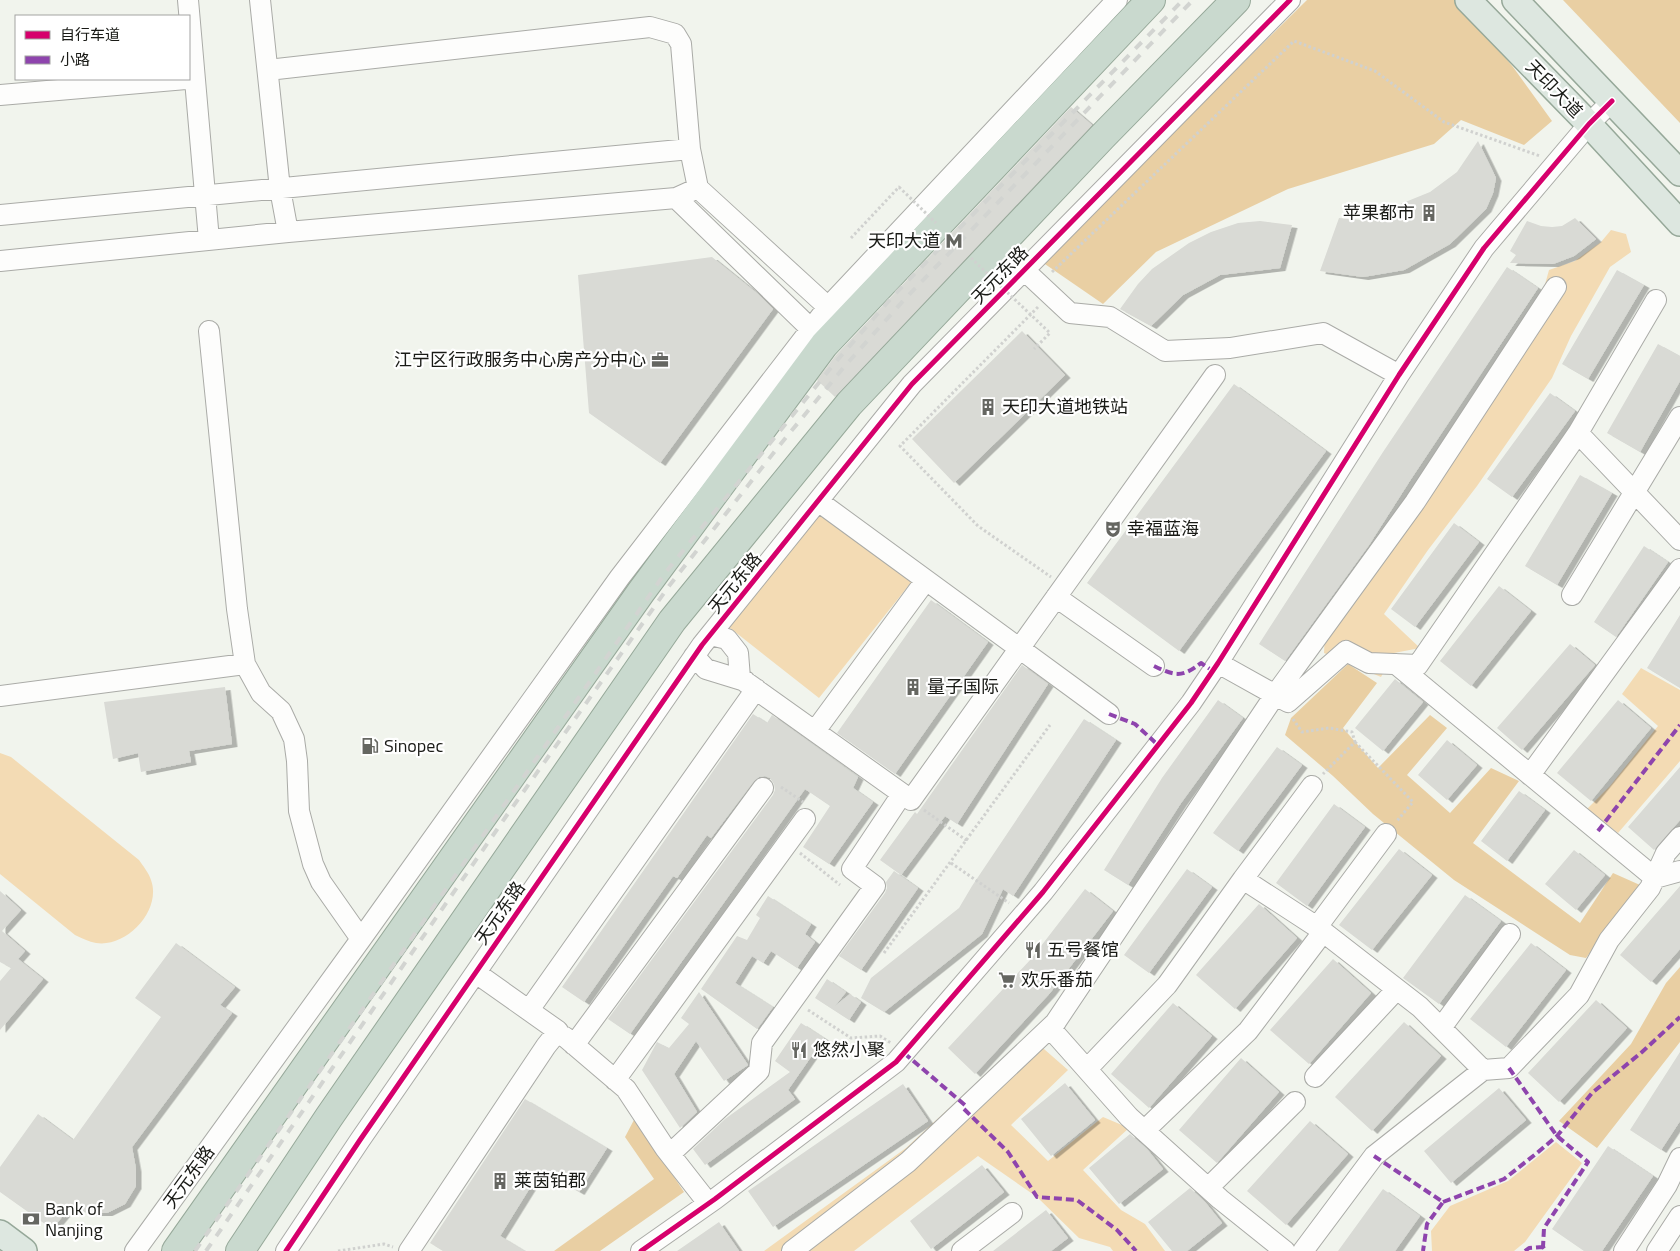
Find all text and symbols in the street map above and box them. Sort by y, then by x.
legend [15,15,190,80]
text: 自行车道 [60,23,120,46]
text: 小路 [60,48,90,71]
street label: 天印大道 [1520,53,1589,124]
place label: 苹果都市 [1343,199,1415,226]
building icon: 苹果都市 [1419,203,1439,223]
place label: 天印大道 [868,227,940,254]
metro station icon: 天印大道 [944,231,964,251]
street label: 天元东路 [965,239,1034,310]
place label: 江宁区行政服务中心房产分中心 [394,346,646,373]
office icon: 江宁区行政服务中心房产分中心 [650,350,670,370]
place label: 天印大道地铁站 [1002,393,1128,420]
building icon: 天印大道地铁站 [978,397,998,417]
place label: 幸福蓝海 [1127,515,1199,542]
theatre icon: 幸福蓝海 [1103,519,1123,539]
street label: 天元东路 [701,546,768,619]
place label: 量子国际 [927,673,999,700]
building icon: 量子国际 [903,677,923,697]
place label: Sinopec [384,732,443,759]
fuel station icon: Sinopec [360,736,380,756]
street label: 天元东路 [468,875,531,950]
place label: 五号餐馆 [1047,936,1119,963]
restaurant icon: 五号餐馆 [1023,940,1043,960]
place label: 欢乐番茄 [1021,966,1093,993]
supermarket icon: 欢乐番茄 [997,970,1017,990]
place label: 悠然小聚 [813,1036,885,1063]
restaurant icon: 悠然小聚 [789,1040,809,1060]
street label: 天元东路 [157,1140,221,1214]
place label: 莱茵铂郡 [514,1167,586,1194]
building icon: 莱茵铂郡 [490,1171,510,1191]
place label: Bank of Nanjing [45,1195,103,1243]
bank icon: Bank of Nanjing [21,1209,41,1229]

